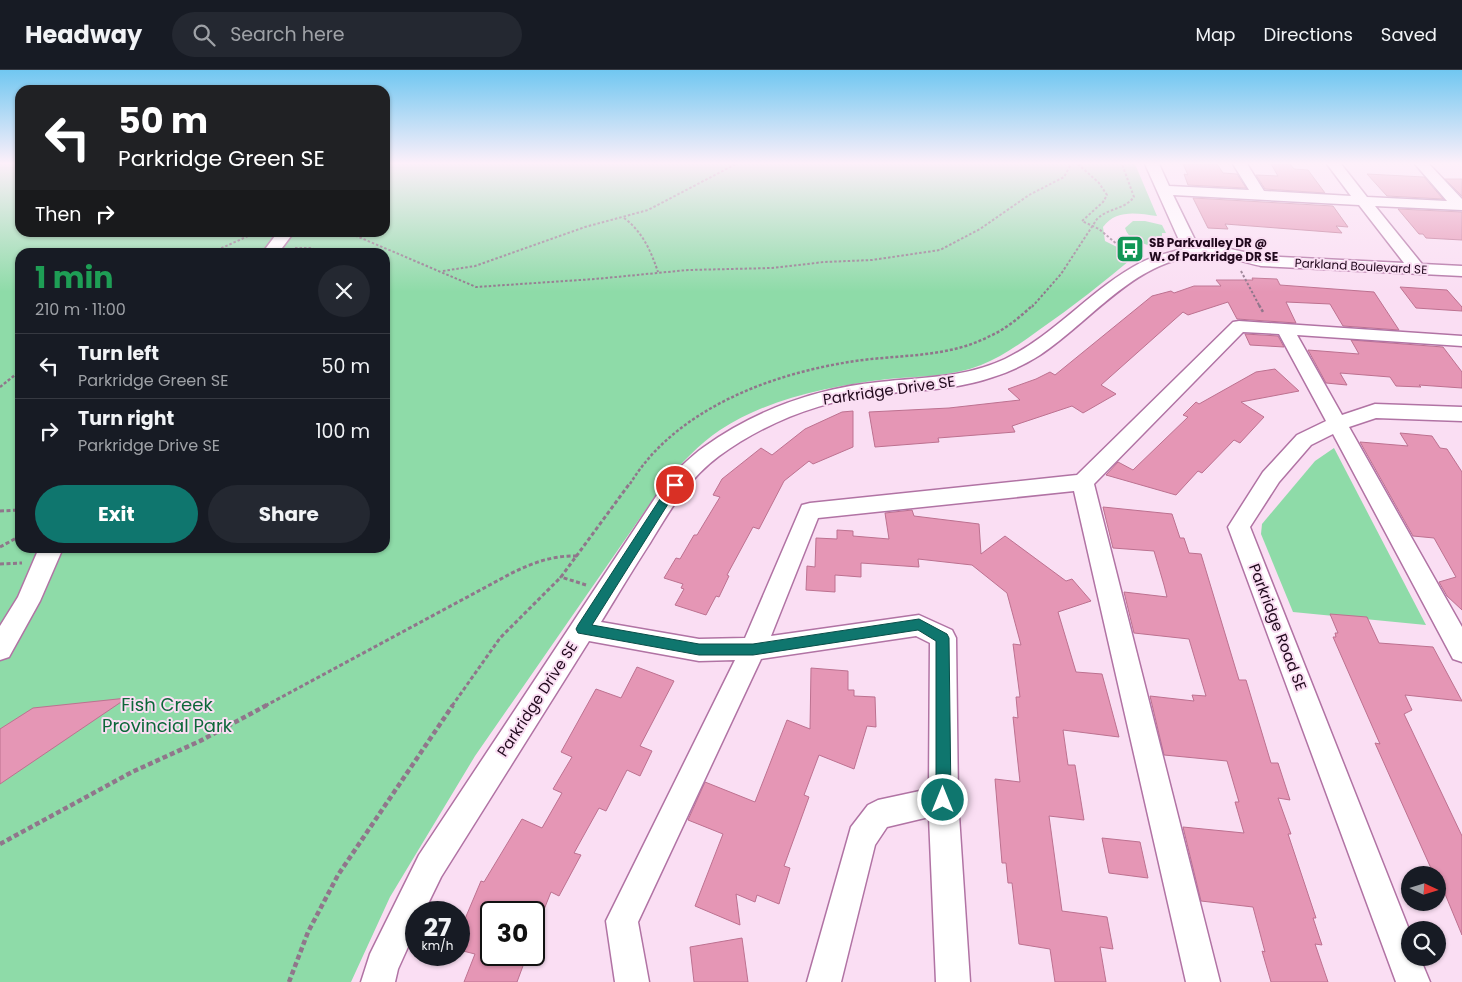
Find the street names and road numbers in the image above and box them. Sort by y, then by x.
street label: Parkland Boulevard SE [1294,254,1428,278]
street label: Parkridge Drive SE [822,370,956,410]
street label: Parkridge Road SE [1244,560,1312,694]
street label: Parkridge Drive SE [492,637,582,761]

